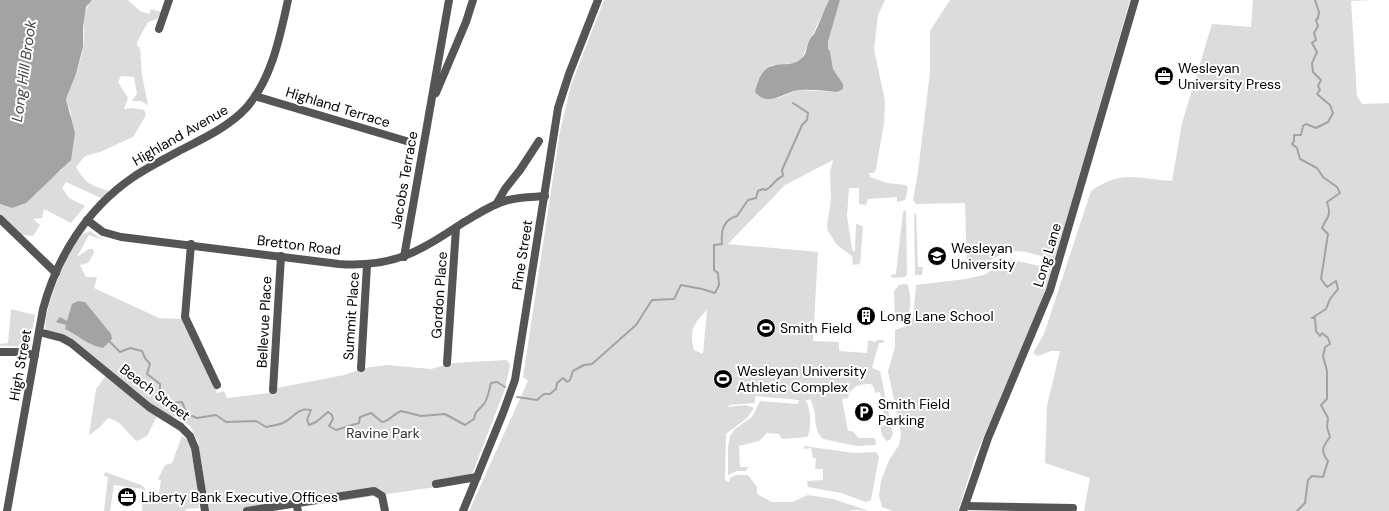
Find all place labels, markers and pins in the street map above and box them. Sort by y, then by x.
place label: Wesleyan University Press [1178,59,1281,93]
office icon: Wesleyan University Press [1153,65,1175,87]
place label: Wesleyan University [951,239,1016,273]
school or university icon: Wesleyan University [926,245,948,267]
building icon: Long Lane School [855,305,877,327]
place label: Long Lane School [880,307,994,325]
sports icon: Smith Field [755,317,777,339]
place label: Smith Field [780,319,852,337]
place label: Wesleyan University Athletic Complex [737,362,867,396]
sports icon: Wesleyan University Athletic Complex [712,368,734,390]
place label: Smith Field Parking [878,395,950,429]
parking icon: Smith Field Parking [853,401,875,423]
office icon: Liberty Bank Executive Offices [116,486,138,508]
place label: Liberty Bank Executive Offices [141,488,338,506]

